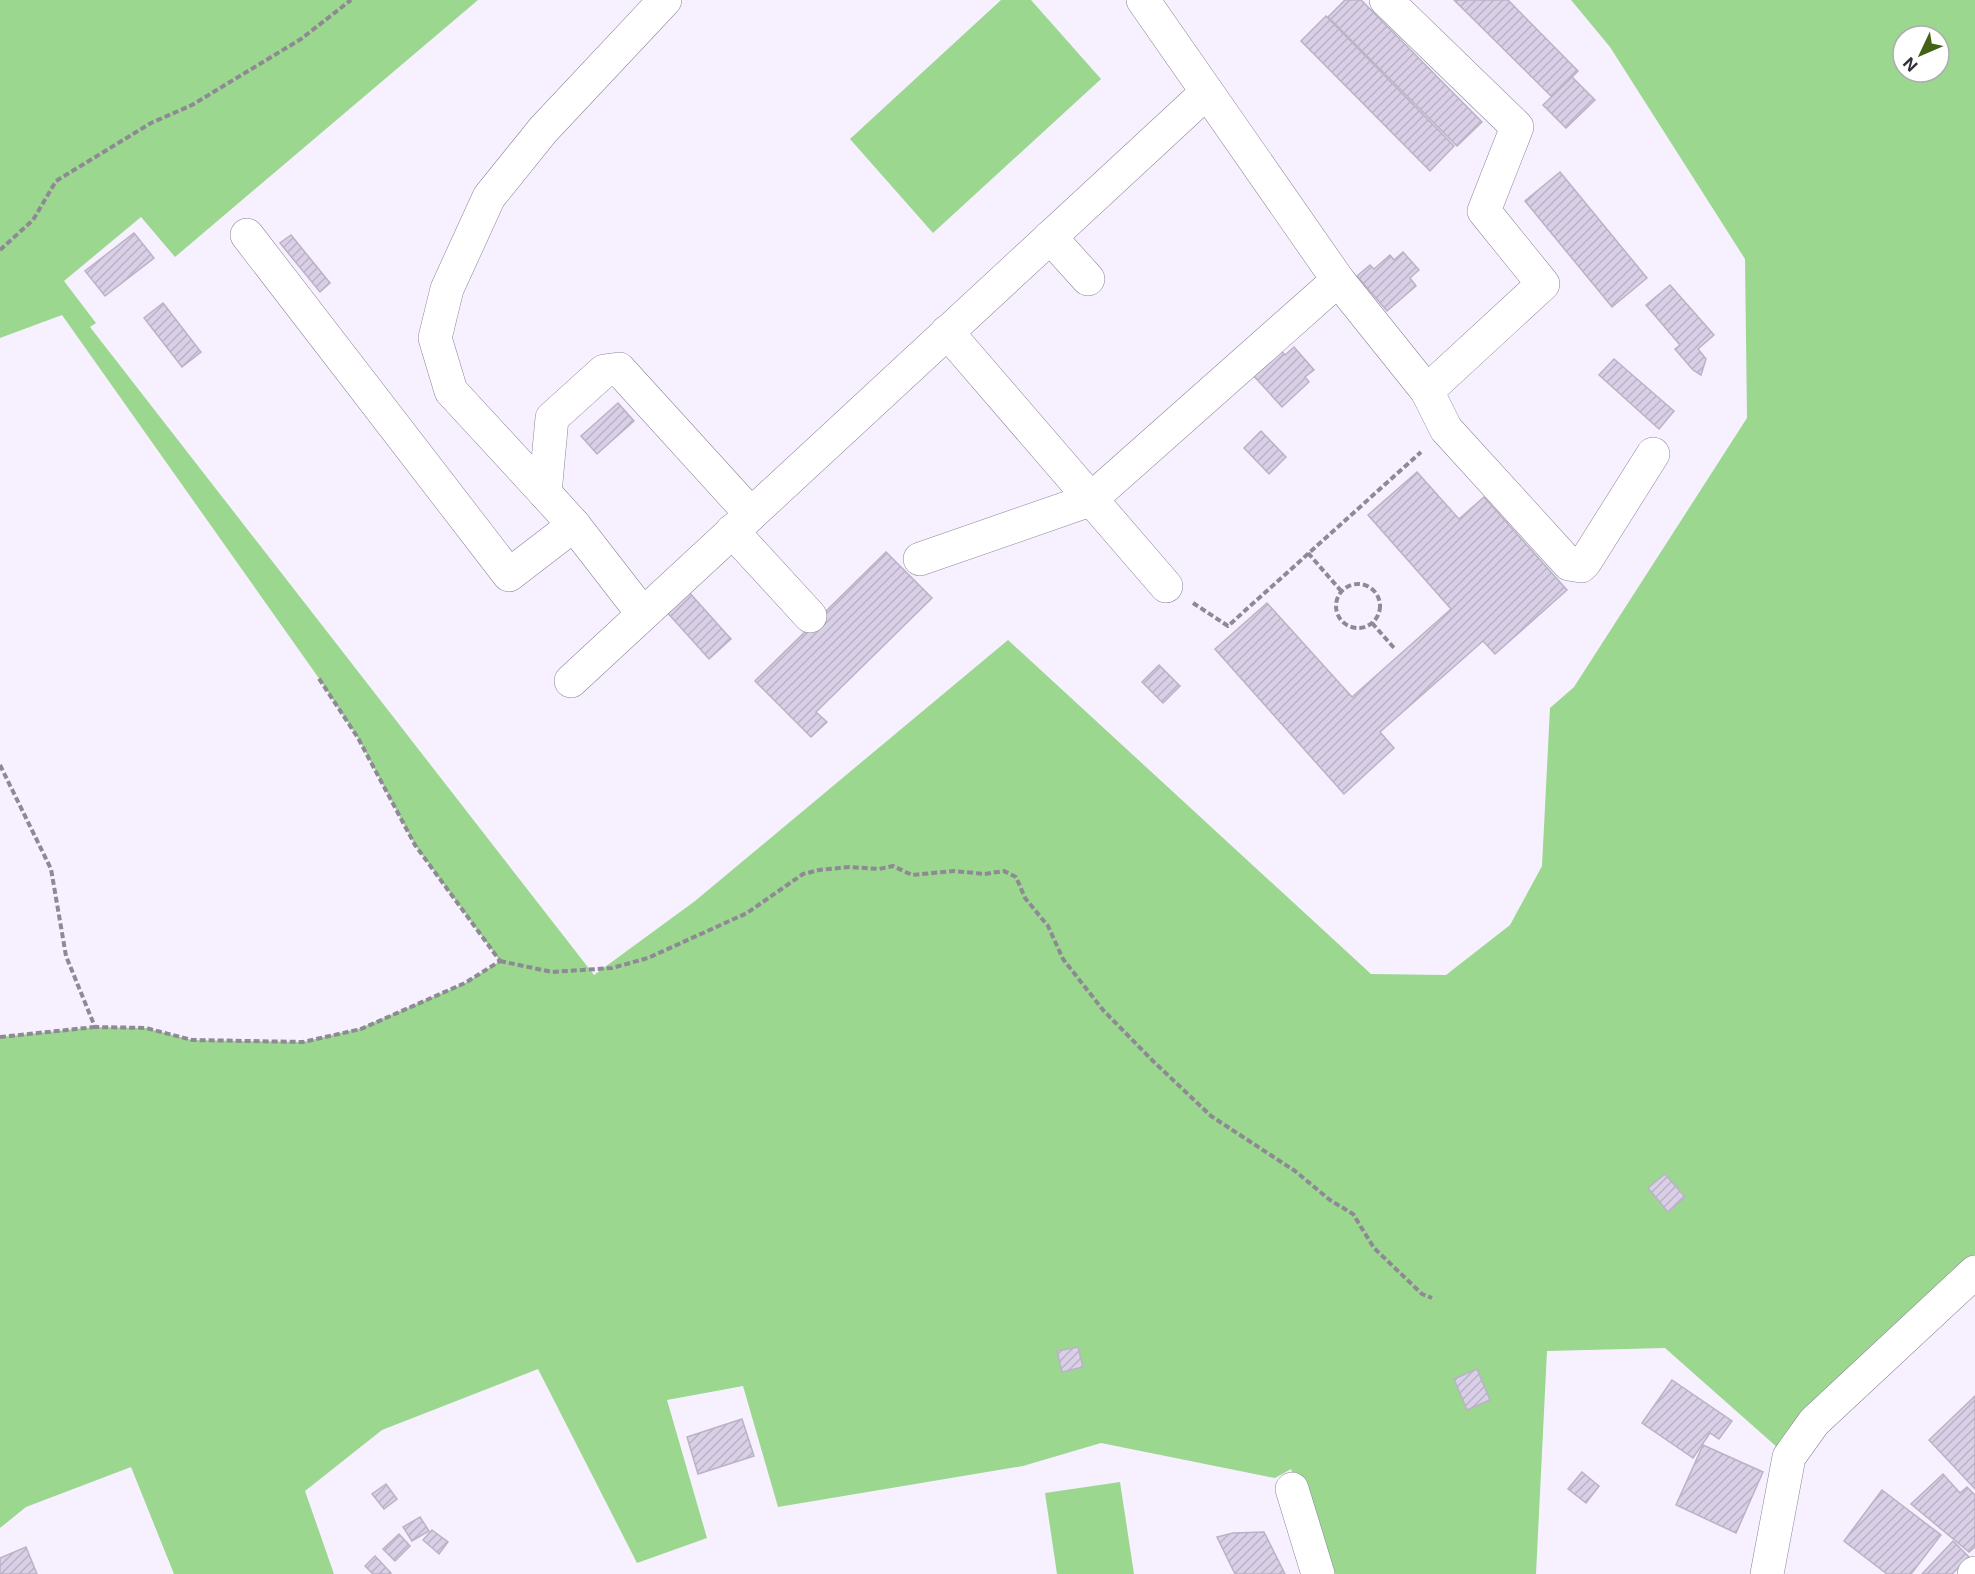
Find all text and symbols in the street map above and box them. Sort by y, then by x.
north arrow [1891,24,1951,84]
text: N [1899,53,1922,76]

